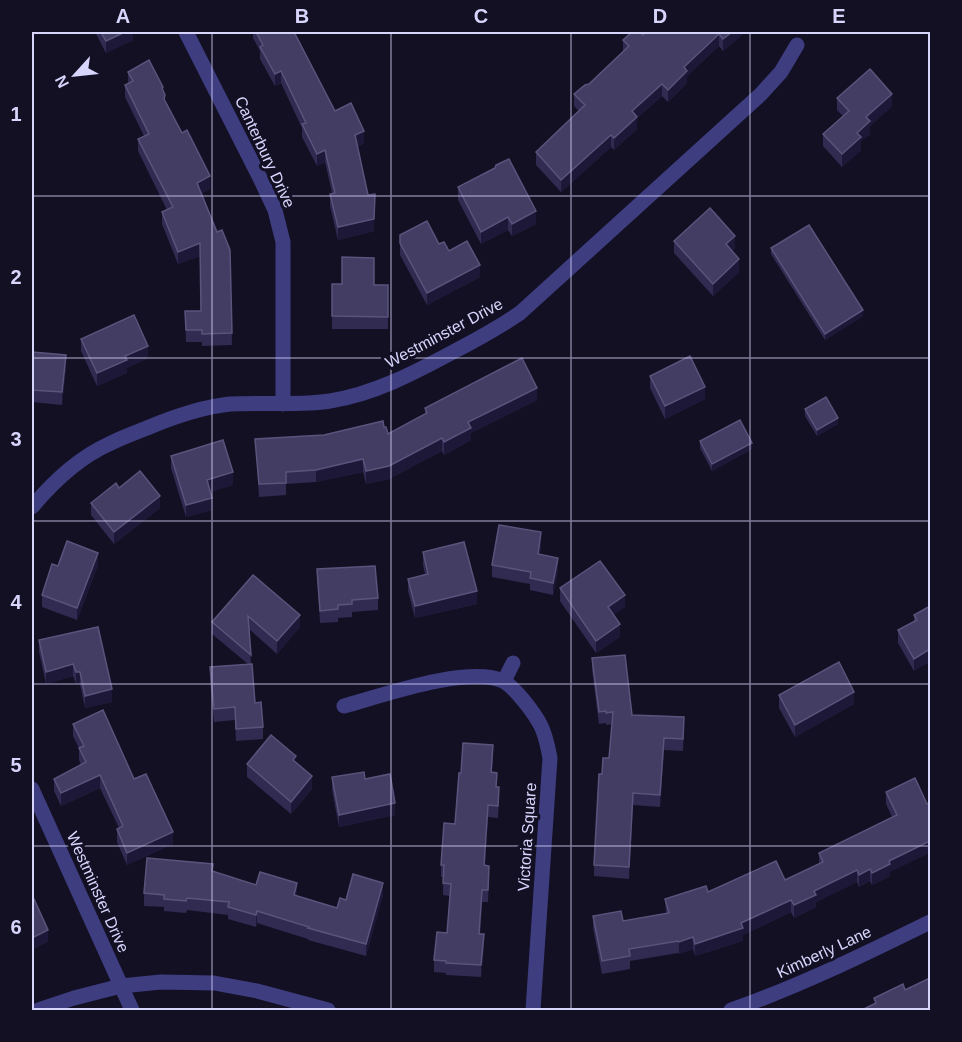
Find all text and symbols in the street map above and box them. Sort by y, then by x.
text: A [116,5,130,27]
text: B [295,5,309,27]
text: C [474,5,488,27]
text: D [653,5,667,27]
text: E [832,5,846,27]
north arrow [45,45,105,105]
text: N [52,73,72,91]
street label: Canterbury Drive [232,94,298,210]
text: 1 [10,103,22,125]
text: 2 [10,266,22,288]
street label: Westminster Drive [382,295,506,371]
text: 3 [10,428,22,450]
text: 4 [10,591,22,613]
text: 5 [10,754,22,776]
street label: Victoria Square [515,782,539,892]
street label: Westminster Drive [64,829,132,955]
text: 6 [10,916,22,938]
street label: Kimberly Lane [774,923,874,981]

